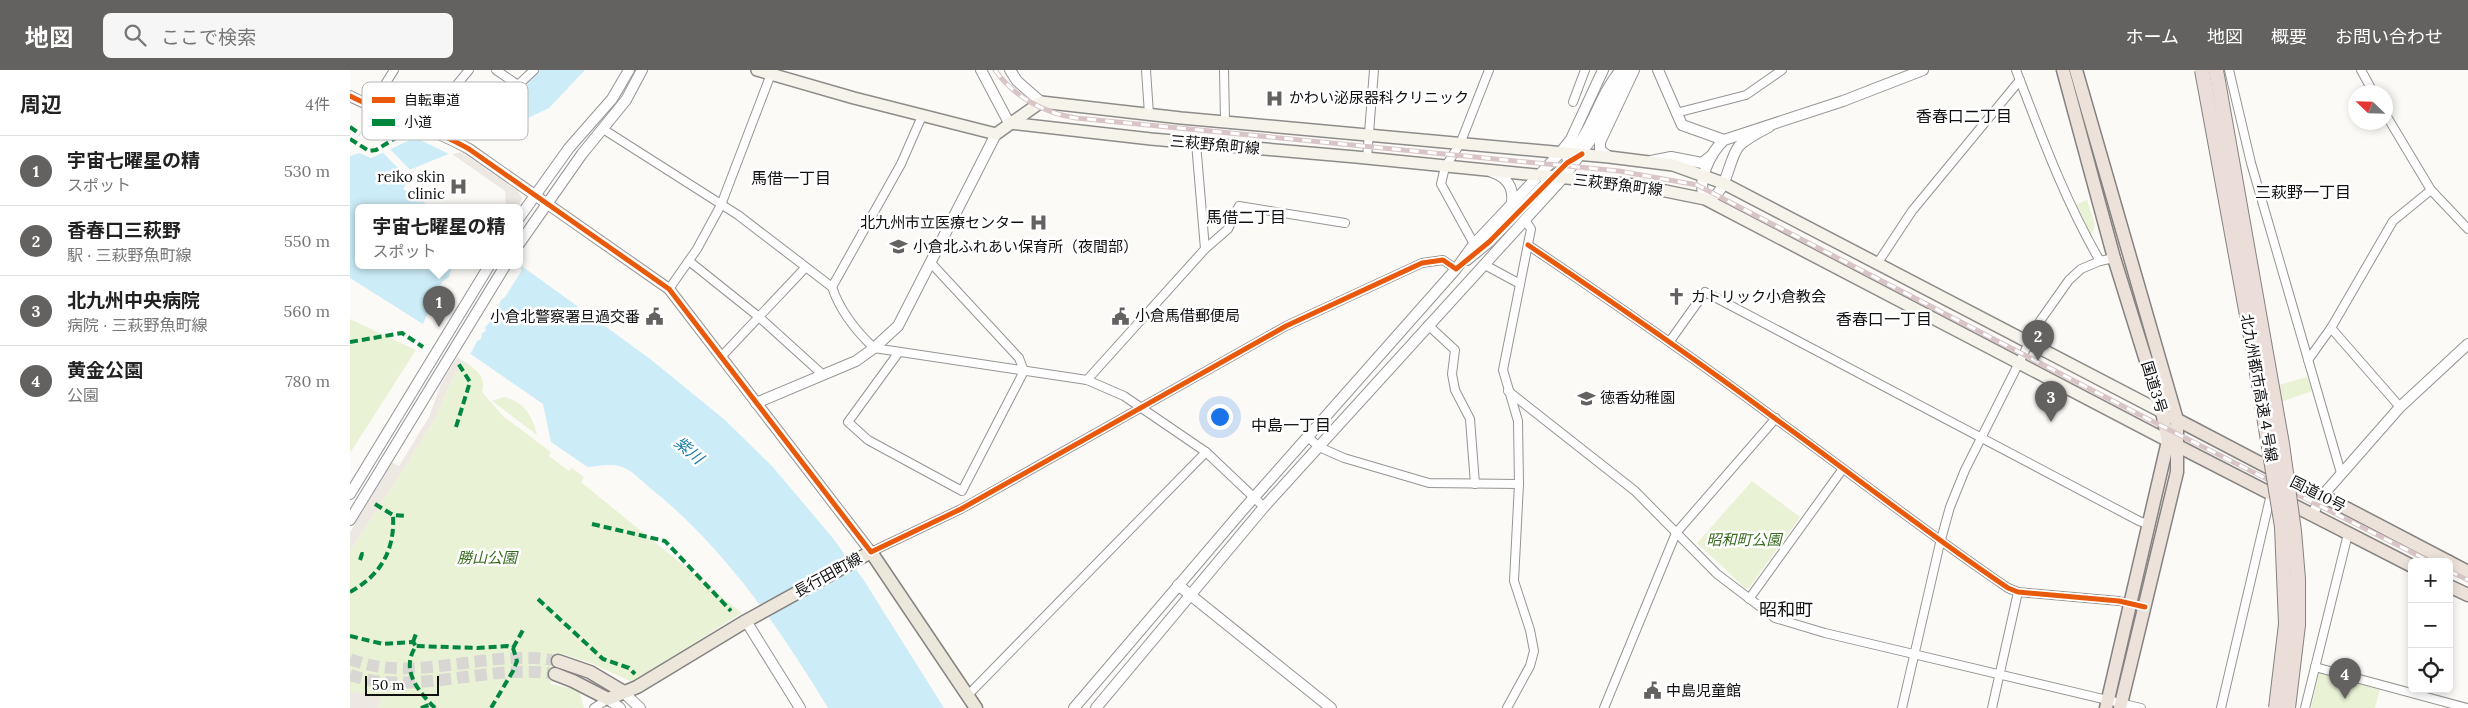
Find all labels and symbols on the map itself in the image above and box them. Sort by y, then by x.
legend [362,82,528,140]
north arrow [2348,85,2393,130]
hospital icon: かわい泌尿器科クリニック [1265,88,1285,108]
place label: かわい泌尿器科クリニック [1289,88,1469,107]
text: 自転車道 [404,91,460,109]
district label: 香春口二丁目 [1916,106,2012,126]
text: 小道 [404,113,432,131]
street label: 三萩野魚町線 [1169,131,1261,158]
place label: reiko skin clinic [377,167,445,203]
district label: 馬借一丁目 [751,168,831,188]
street label: 三萩野魚町線 [1572,170,1664,199]
hospital icon: reiko skin clinic [449,176,469,196]
district label: 三萩野一丁目 [2255,182,2351,202]
district label: 馬借二丁目 [1206,207,1286,227]
place label: 北九州市立医療センター [860,213,1025,232]
hospital icon: 北九州市立医療センター [1029,213,1049,233]
school or university icon: 小倉北ふれあい保育所（夜間部） [889,237,909,257]
place label: 小倉北ふれあい保育所（夜間部） [913,237,1138,256]
pin: 1 [423,286,455,327]
church icon: カトリック小倉教会 [1667,287,1687,307]
place label: カトリック小倉教会 [1691,287,1826,306]
public building icon: 小倉馬借郵便局 [1111,306,1131,326]
place label: 小倉馬借郵便局 [1135,306,1240,325]
place label: 小倉北警察署旦過交番 [490,307,640,326]
public building icon: 小倉北警察署旦過交番 [644,307,664,327]
district label: 香春口一丁目 [1836,309,1932,329]
street label: 北九州都市高速４号線 [2237,312,2282,463]
pin: 2 [2022,320,2054,361]
street label: 国道3号 [2138,359,2171,415]
pin: 3 [2035,381,2067,422]
school or university icon: 徳香幼稚園 [1576,388,1596,408]
place label: 徳香幼稚園 [1600,388,1675,407]
your location [1207,404,1233,430]
district label: 中島一丁目 [1251,415,1331,435]
water label: 紫川 [670,432,709,469]
street label: 国道10号 [2287,472,2349,516]
park label: 昭和町公園 [1706,530,1783,549]
park label: 勝山公園 [457,548,519,567]
street label: 長行田町線 [790,548,865,601]
district label: 昭和町 [1759,598,1813,621]
pin: 4 [2329,658,2361,699]
scale bar [365,673,439,696]
public building icon: 中島児童館 [1642,681,1662,701]
place label: 中島児童館 [1666,681,1741,700]

